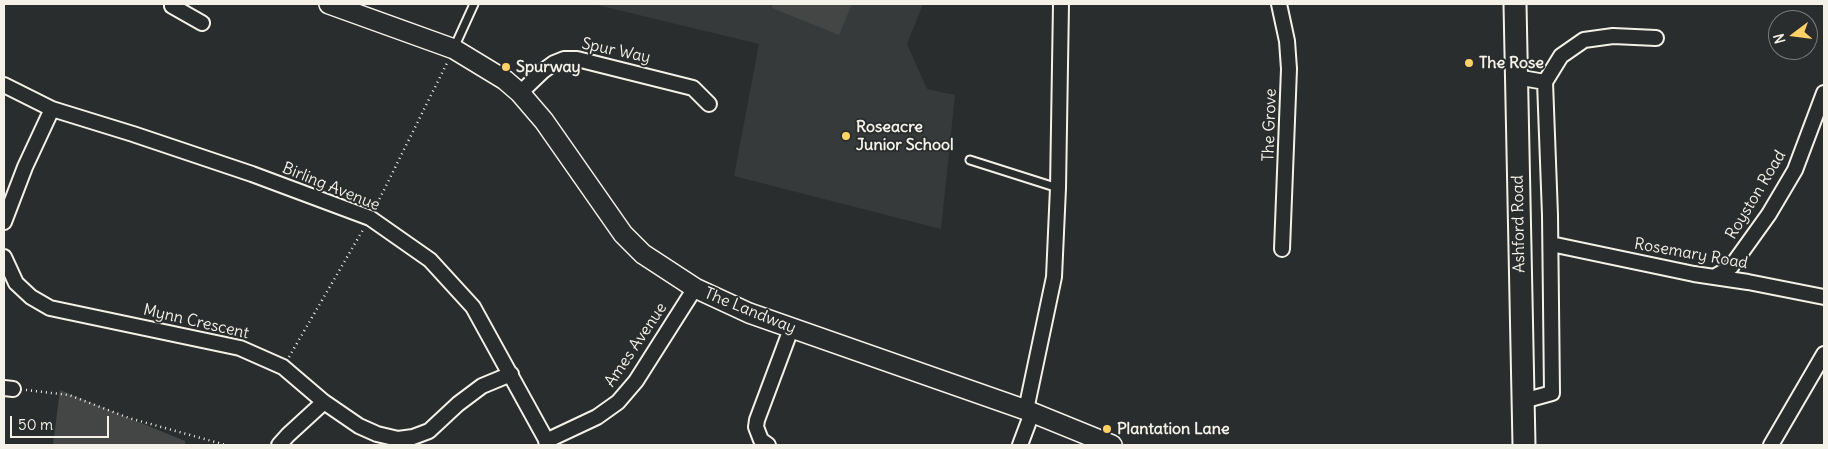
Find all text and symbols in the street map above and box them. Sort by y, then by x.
north arrow [1768,10,1818,60]
text: N [1770,32,1789,46]
street label: Spur Way [580,34,652,68]
place label: The Rose [1479,53,1544,73]
place label: Spurway [516,57,581,77]
marker: The Rose [1463,57,1475,69]
marker: Spurway [500,61,512,73]
street label: The Grove [1259,88,1281,162]
place label: Roseacre Junior School [856,117,953,155]
marker: Roseacre Junior School [840,130,852,142]
street label: Royston Road [1722,147,1790,243]
street label: Birling Avenue [279,159,383,215]
street label: Ashford Road [1509,175,1529,273]
street label: Rosemary Road [1633,235,1749,273]
street label: The Landway [701,284,799,338]
street label: Ames Avenue [601,299,671,391]
street label: Mynn Crescent [141,301,251,343]
scale bar [12,406,111,438]
text: 50 m [18,415,53,434]
place label: Plantation Lane [1117,419,1230,439]
marker: Plantation Lane [1101,423,1113,435]

